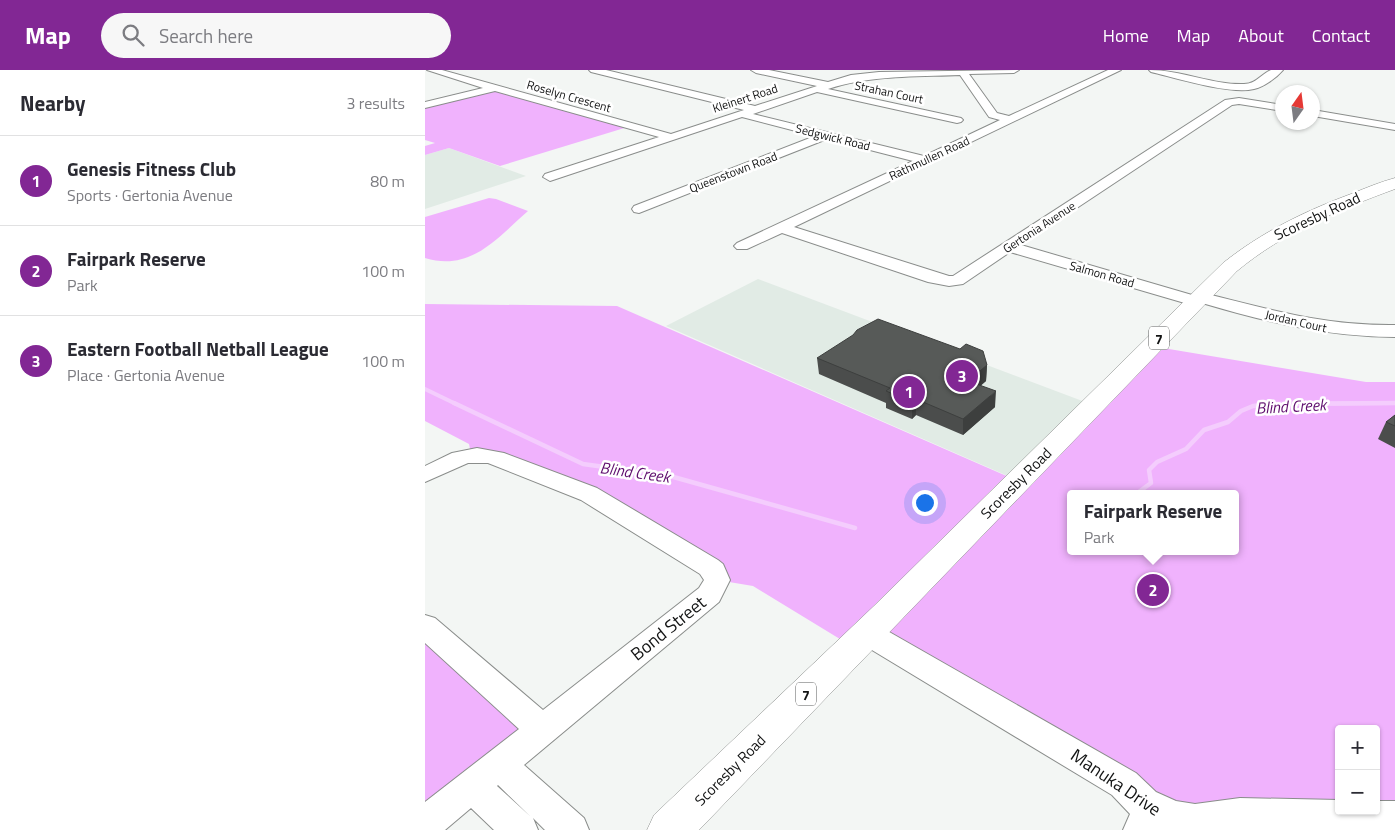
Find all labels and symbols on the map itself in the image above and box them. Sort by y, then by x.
street label: Roselyn Crescent [525,75,614,117]
street label: Strahan Court [853,75,926,109]
street label: Kleinert Road [710,78,780,118]
north arrow [1275,85,1320,130]
street label: Sedgwick Road [794,119,872,155]
street label: Rathmullen Road [885,131,973,185]
street label: Queenstown Road [686,146,780,198]
street label: Scoresby Road [1270,186,1364,246]
street label: Gertonia Avenue [999,196,1079,258]
street label: Salmon Road [1067,256,1137,292]
street label: Jordan Court [1263,305,1329,337]
road number: 7 [1149,326,1169,350]
pin: 3 [946,357,978,395]
pin: 1 [893,373,925,411]
water label: Blind Creek [1255,392,1329,420]
street label: Scoresby Road [975,442,1057,524]
water label: Blind Creek [599,455,673,489]
your location [912,490,938,516]
pin: 2 [1137,571,1169,609]
street label: Bond Street [624,589,712,667]
road number: 7 [796,682,816,706]
street label: Scoresby Road [689,729,771,811]
street label: Manuka Drive [1065,742,1167,822]

